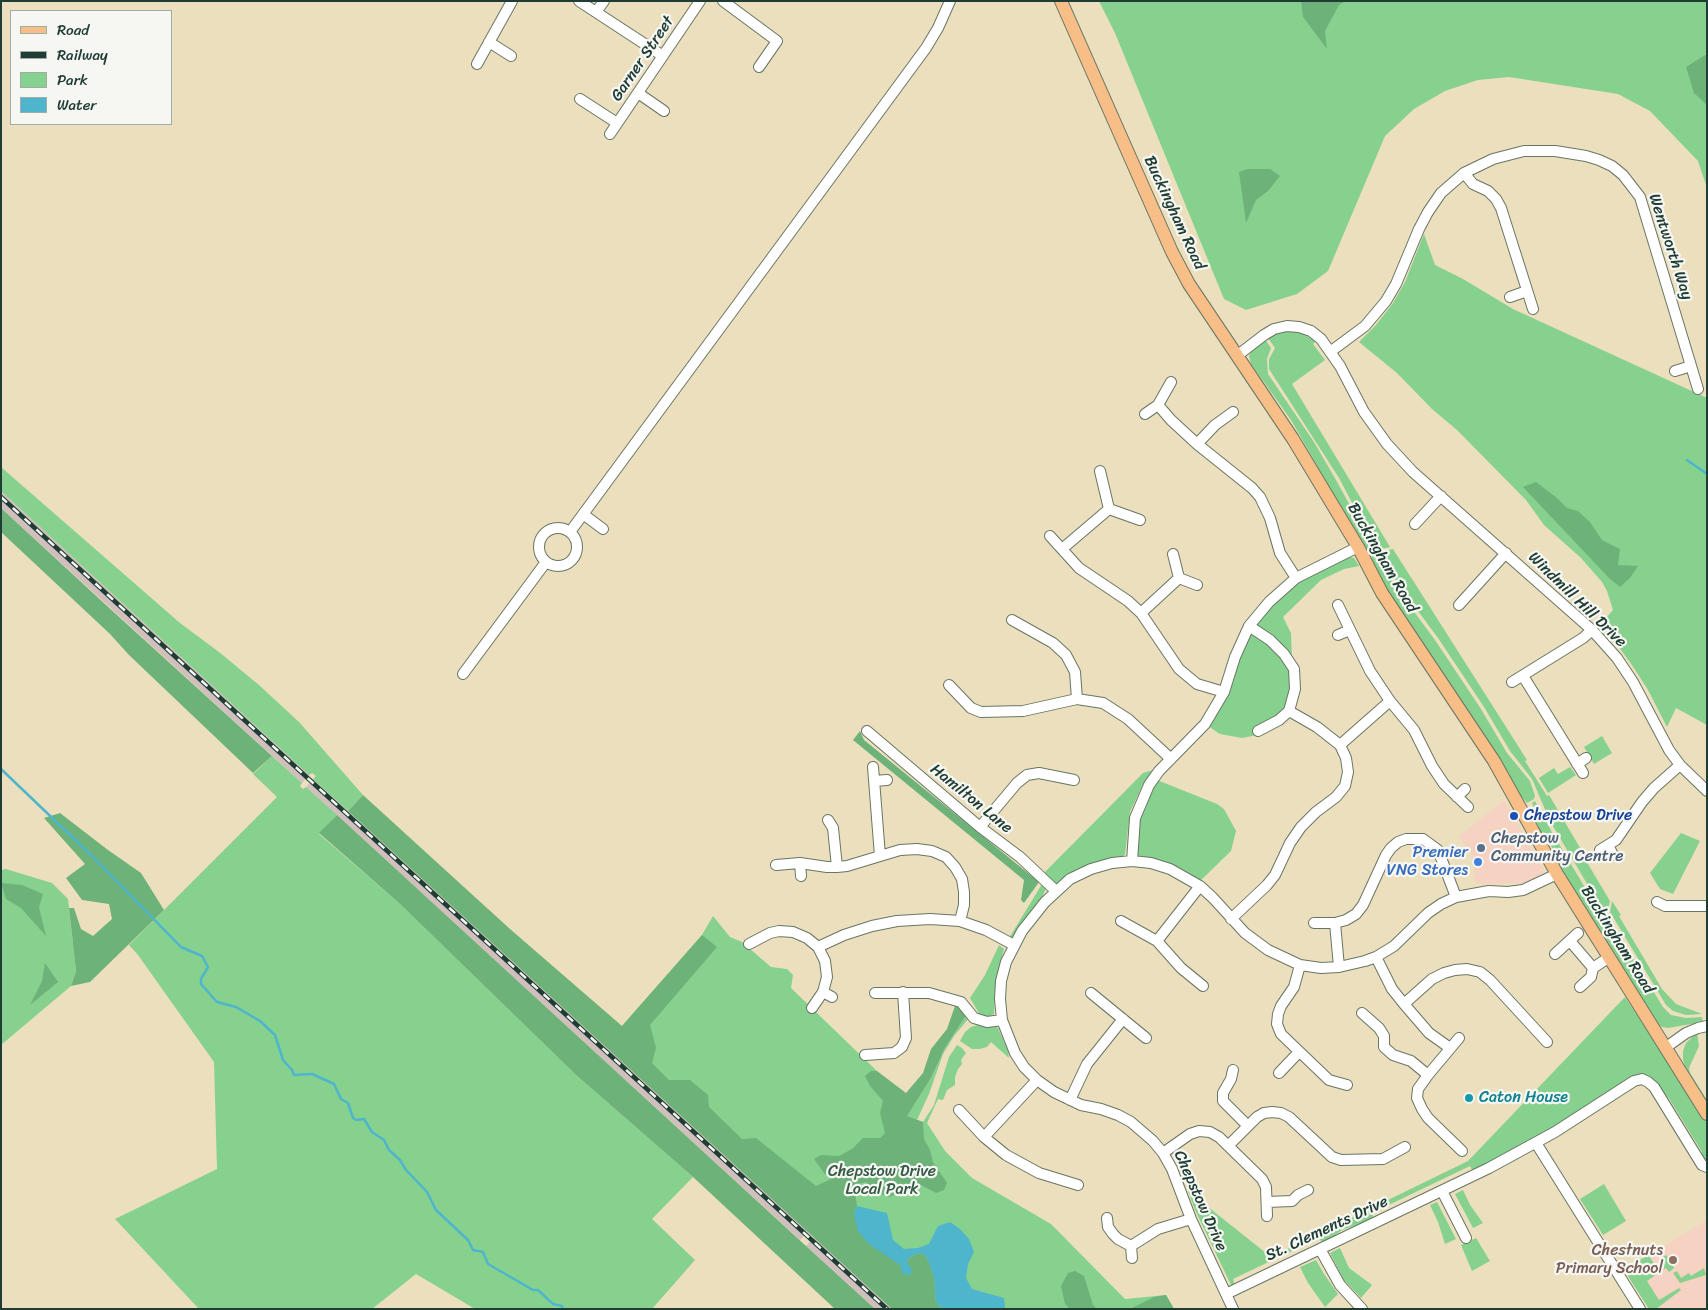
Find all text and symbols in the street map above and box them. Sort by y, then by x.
legend [10,10,172,125]
street label: Garner Street [607,13,679,105]
text: Road [57,17,89,43]
text: Railway [57,42,108,68]
text: Park [57,67,88,93]
text: Water [57,92,97,118]
street label: Buckingham Road [1139,153,1209,273]
street label: Wentworth Way [1644,192,1696,302]
street label: Buckingham Road [1343,500,1421,616]
street label: Windmill Hill Drive [1524,548,1630,652]
street label: Hamilton Lane [926,760,1016,838]
place label: Chepstow Drive [1524,806,1632,826]
marker: Chepstow Drive [1508,810,1520,822]
place label: Chepstow Community Centre [1491,829,1623,867]
marker: Chepstow Community Centre [1475,842,1487,854]
place label: Premier VNG Stores [1387,843,1468,881]
marker: Premier VNG Stores [1472,856,1484,868]
street label: Buckingham Road [1576,883,1658,997]
place label: Caton House [1479,1088,1568,1108]
marker: Caton House [1463,1092,1475,1104]
street label: Chepstow Drive [1169,1148,1231,1254]
park label: Chepstow Drive Local Park [828,1162,936,1200]
street label: St. Clements Drive [1263,1192,1391,1266]
place label: Chestnuts Primary School [1556,1241,1663,1279]
marker: Chestnuts Primary School [1667,1254,1679,1266]

